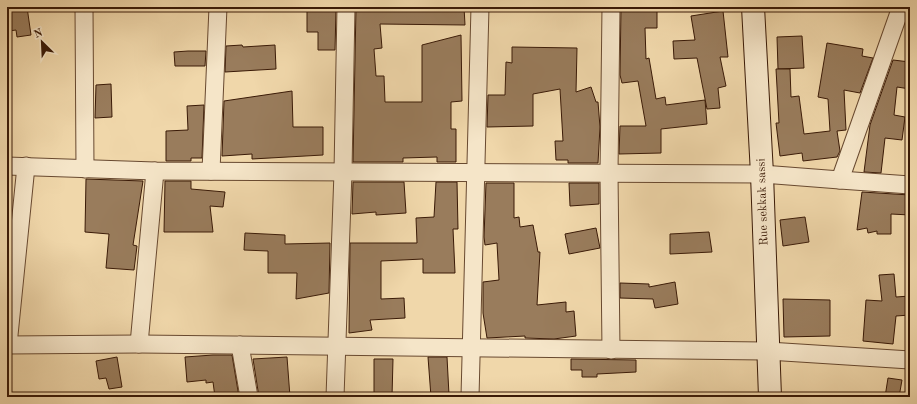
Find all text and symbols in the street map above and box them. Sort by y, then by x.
north arrow [22,22,62,62]
text: N [32,27,45,41]
street label: Rue sekkak sassi [755,158,771,246]

